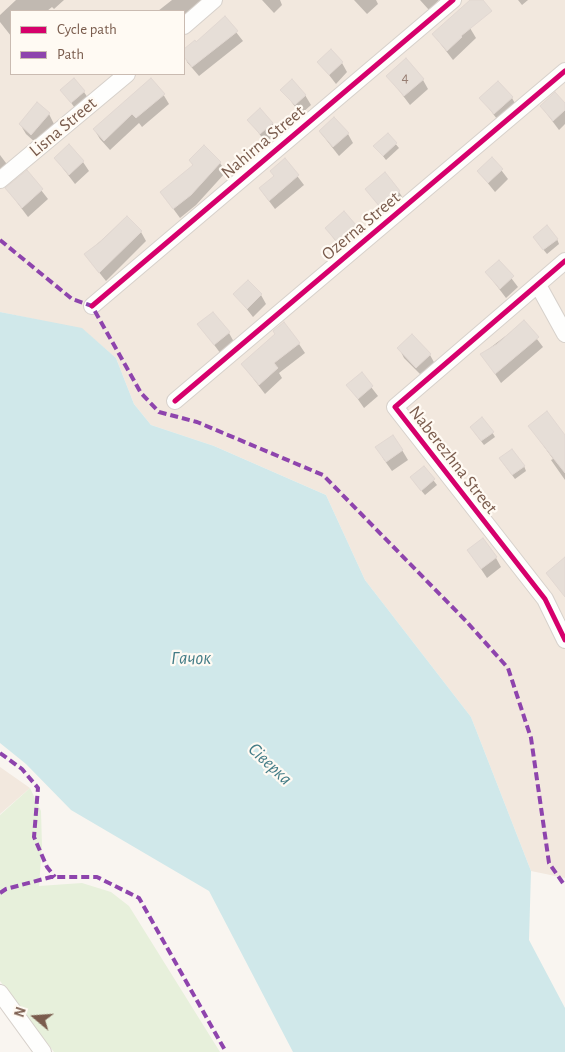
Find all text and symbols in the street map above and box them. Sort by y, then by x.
legend [10,10,185,75]
text: Cycle path [57,22,117,37]
text: Path [57,47,84,62]
house number: 4 [401,68,409,86]
street label: Lisna Street [25,93,101,161]
street label: Nahirna Street [217,101,309,183]
street label: Ozerna Street [317,187,405,265]
street label: Naberezhna Street [404,402,502,518]
water label: Гачок [171,647,211,669]
water label: Сіверка [243,738,297,790]
north arrow [10,992,60,1042]
text: N [13,1006,29,1019]

